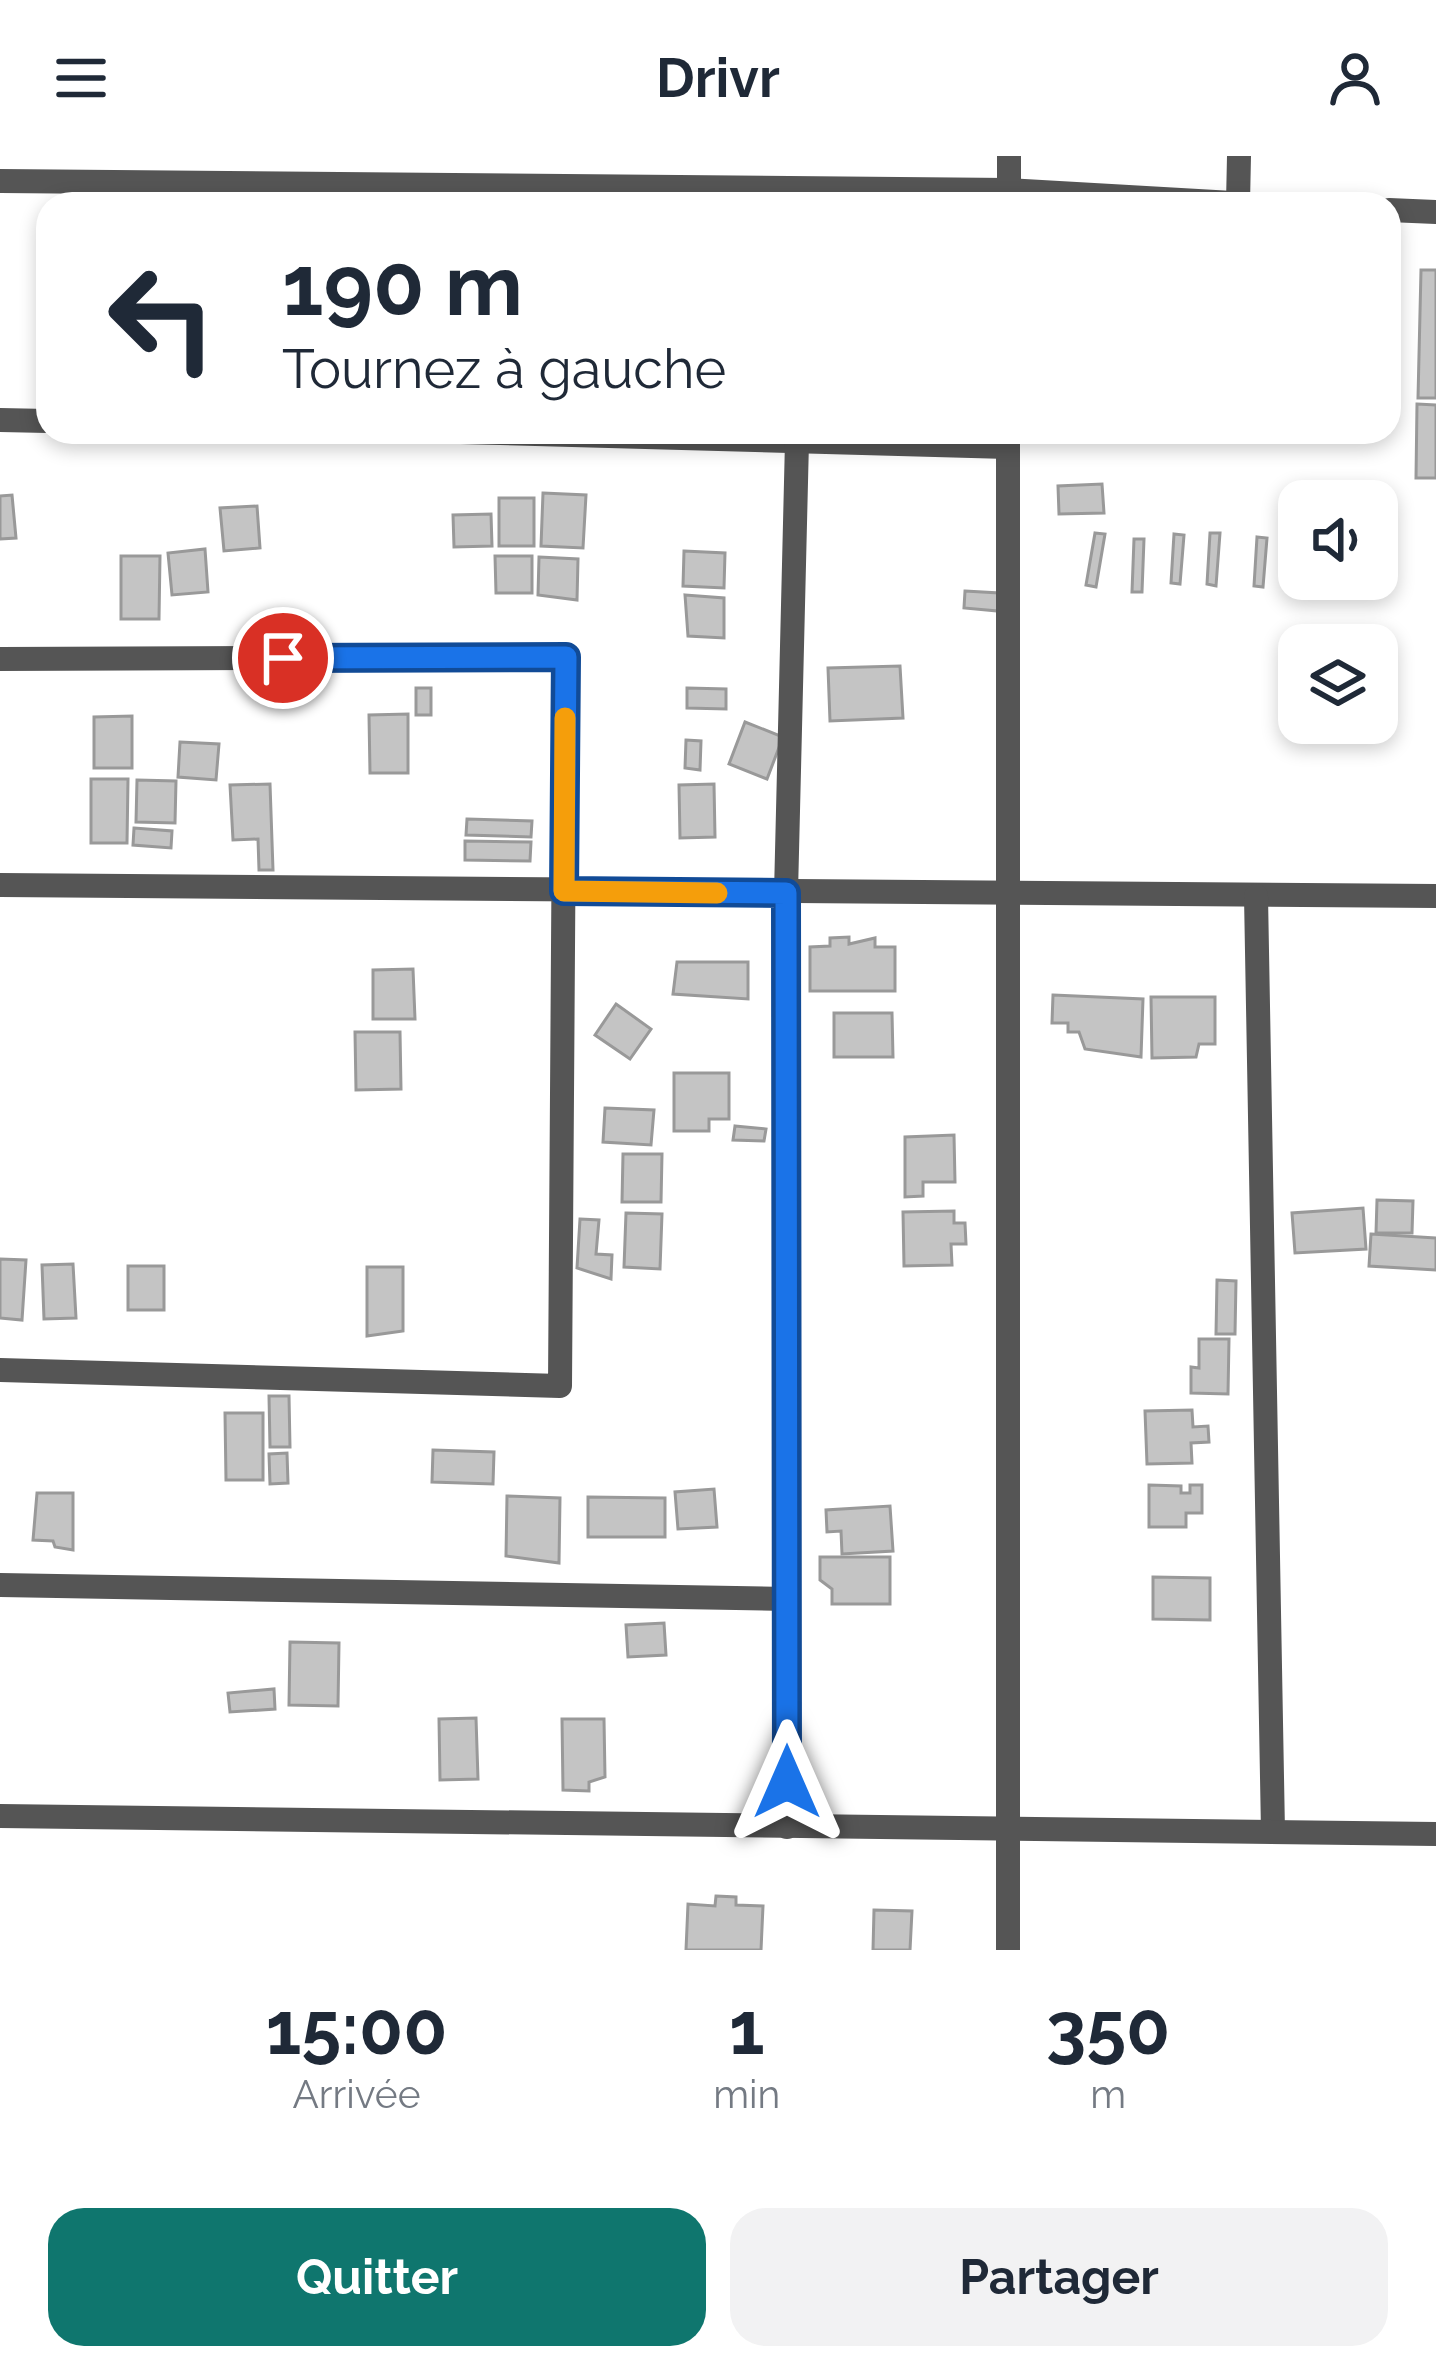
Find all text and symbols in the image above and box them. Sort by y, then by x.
icon: menu [48,45,114,111]
icon: person [1322,45,1388,111]
text: Drivr [656,46,780,110]
text: 190 m [282,236,523,335]
icon: left [84,240,240,396]
text: Tournez à gauche [282,337,726,401]
map controls [1278,480,1398,744]
button: sound [1278,480,1398,600]
pin [232,607,334,709]
button: layers [1278,624,1398,744]
icon: arrive [250,625,316,691]
position arrow [724,1719,850,1845]
text: 15:00 [266,1986,447,2071]
text: 1 [729,1986,764,2071]
text: 350 [1046,1986,1170,2071]
text: Arrivée [293,2071,421,2117]
text: min [713,2071,780,2117]
text: m [1090,2071,1126,2117]
button: Quitter [48,2208,706,2346]
button: Partager [730,2208,1388,2346]

